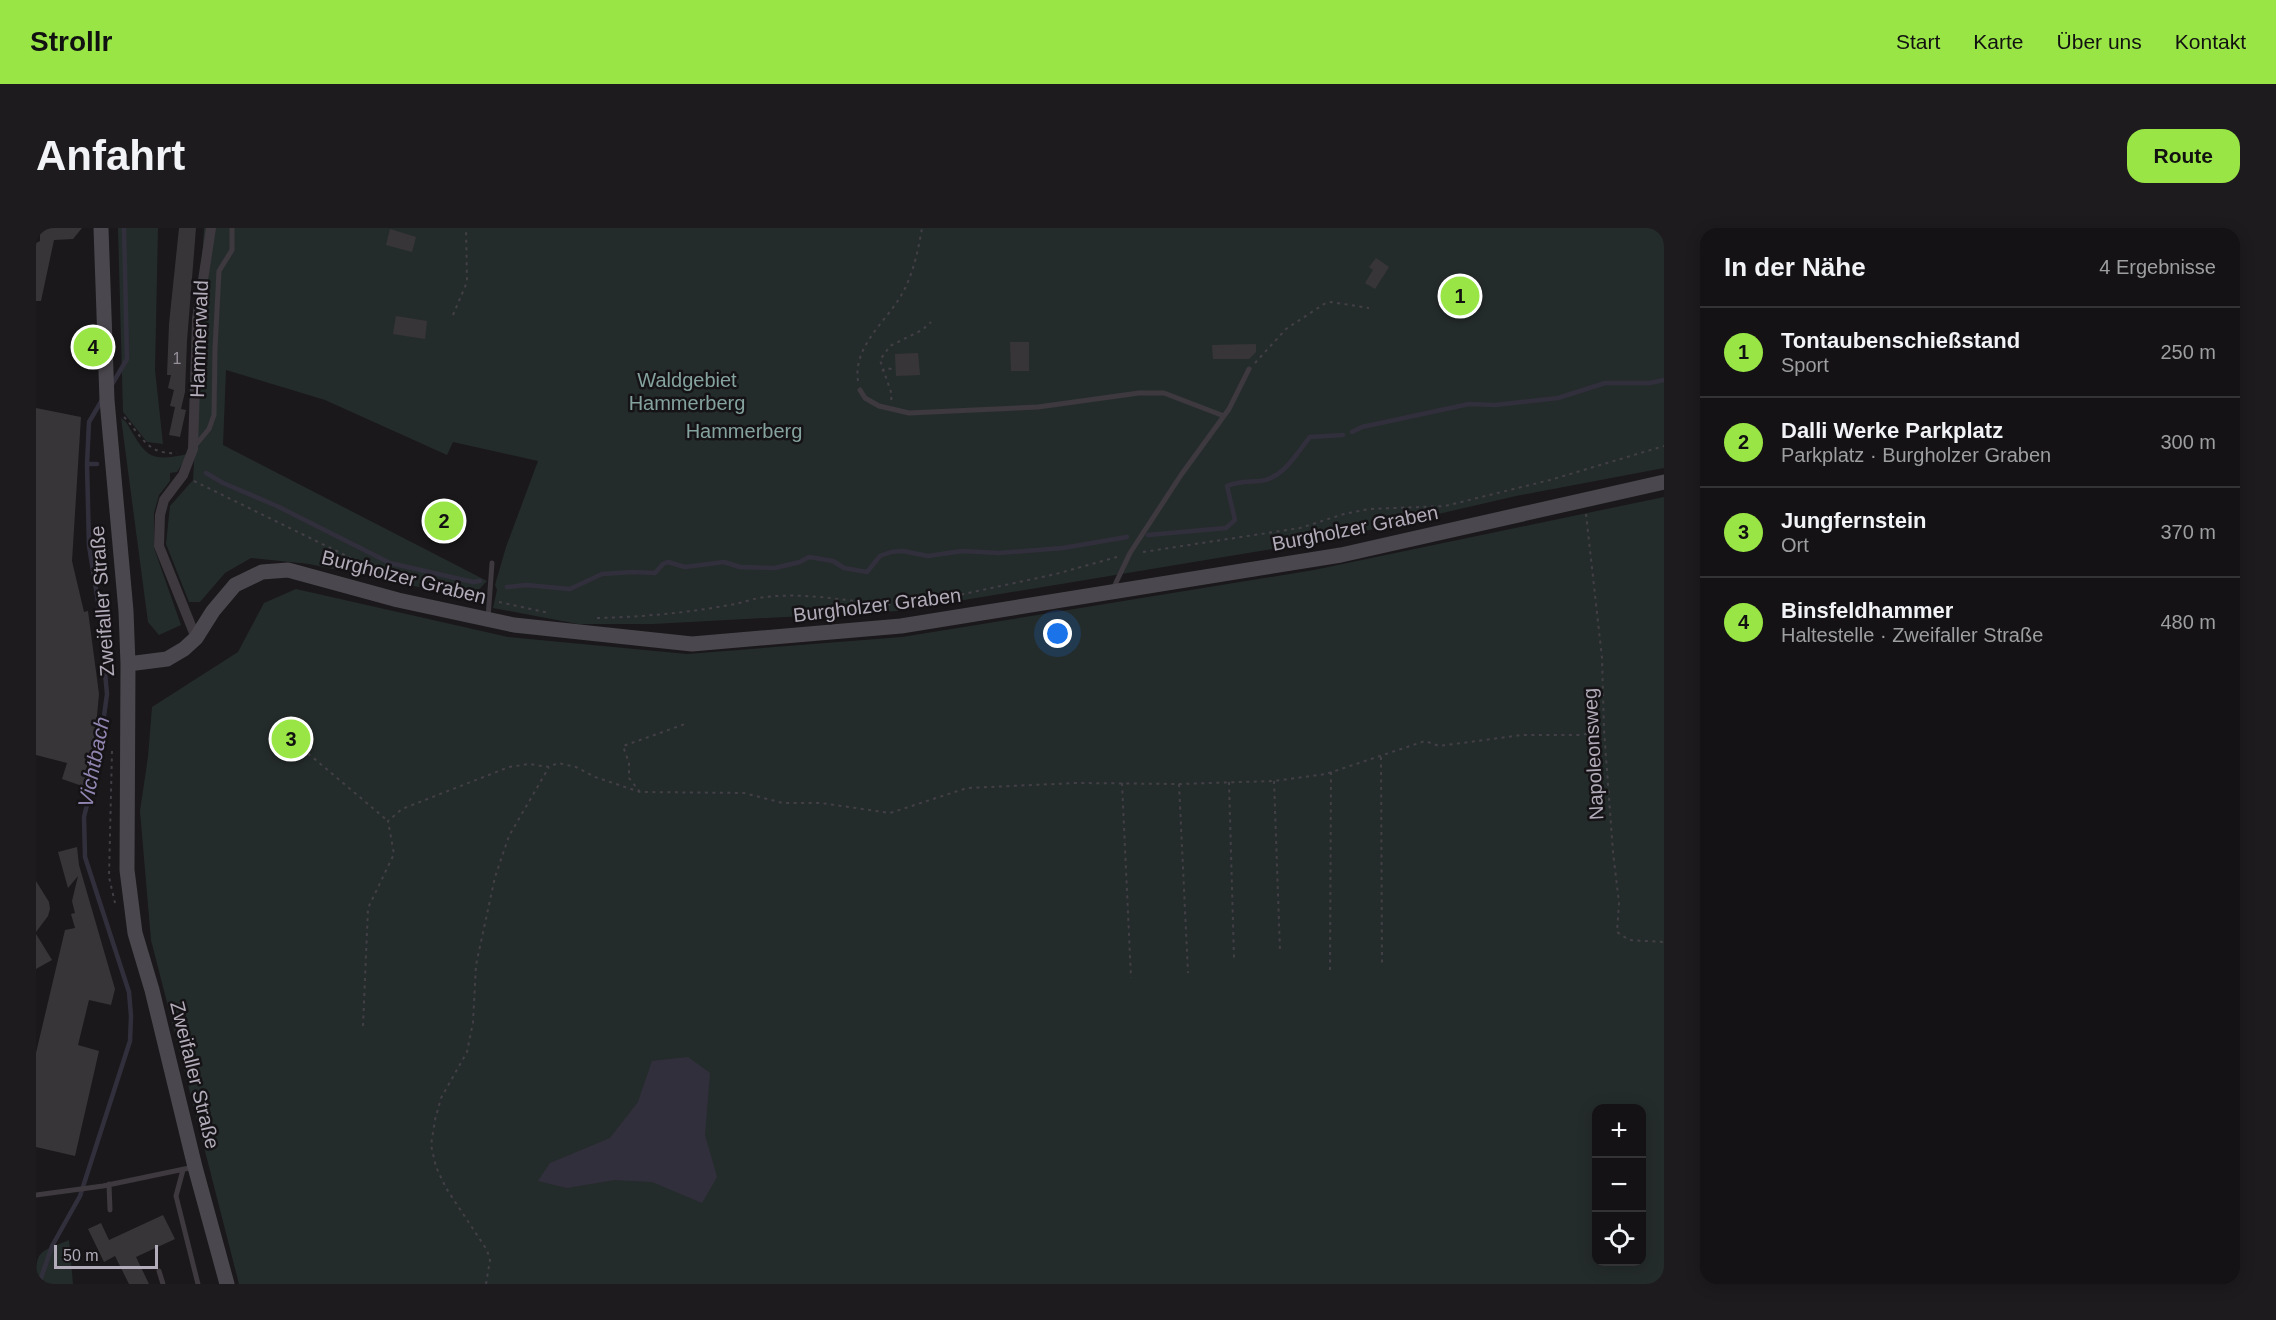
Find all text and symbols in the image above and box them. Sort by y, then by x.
text: Strollr [30,26,112,57]
text: Start [1896,30,1940,53]
text: Karte [1973,30,2024,53]
text: Über uns [2057,30,2142,53]
text: Kontakt [2175,30,2246,53]
button: Route [2127,129,2240,183]
text: Anfahrt [36,132,185,179]
text: In der Nähe [1724,252,1866,282]
text: 4 Ergebnisse [2099,256,2216,278]
pin: 1 [1440,274,1480,318]
street label: Hammerwald [186,280,212,398]
pin: 4 [74,324,112,370]
text: Tontaubenschießstand [1781,328,2020,353]
text: 1 [1738,341,1749,363]
text: 250 m [2160,341,2216,363]
house number: 1 [173,350,182,367]
text: Sport [1781,354,1829,376]
park label: Waldgebiet Hammerberg [629,369,745,414]
text: Dalli Werke Parkplatz [1781,418,2003,443]
park label: Hammerberg [686,420,802,442]
text: 2 [1738,431,1749,453]
text: 300 m [2160,431,2216,453]
text: Parkplatz · Burgholzer Graben [1781,444,2051,466]
pin: 2 [424,498,464,544]
street label: Burgholzer Graben [1270,501,1440,555]
text: Jungfernstein [1781,508,1926,533]
text: 3 [1738,521,1749,543]
text: 370 m [2160,521,2216,543]
street label: Zweifaller Straße [86,525,118,677]
text: Ort [1781,534,1809,556]
street label: Burgholzer Graben [319,546,489,608]
street label: Burgholzer Graben [792,584,962,626]
text: Binsfeldhammer [1781,598,1953,623]
text: 4 [1738,611,1749,633]
text: 480 m [2160,611,2216,633]
your location [1043,619,1072,648]
text: Haltestelle · Zweifaller Straße [1781,624,2043,646]
street label: Napoleonsweg [1579,687,1607,821]
water label: Vichtbach [73,715,114,809]
pin: 3 [272,716,310,762]
street label: Zweifaller Straße [166,999,224,1151]
map controls [1592,1104,1646,1266]
button: + [1592,1104,1646,1158]
button: − [1592,1158,1646,1212]
button: locate [1592,1212,1646,1266]
scale bar [54,1242,158,1270]
text: 50 m [63,1247,99,1264]

